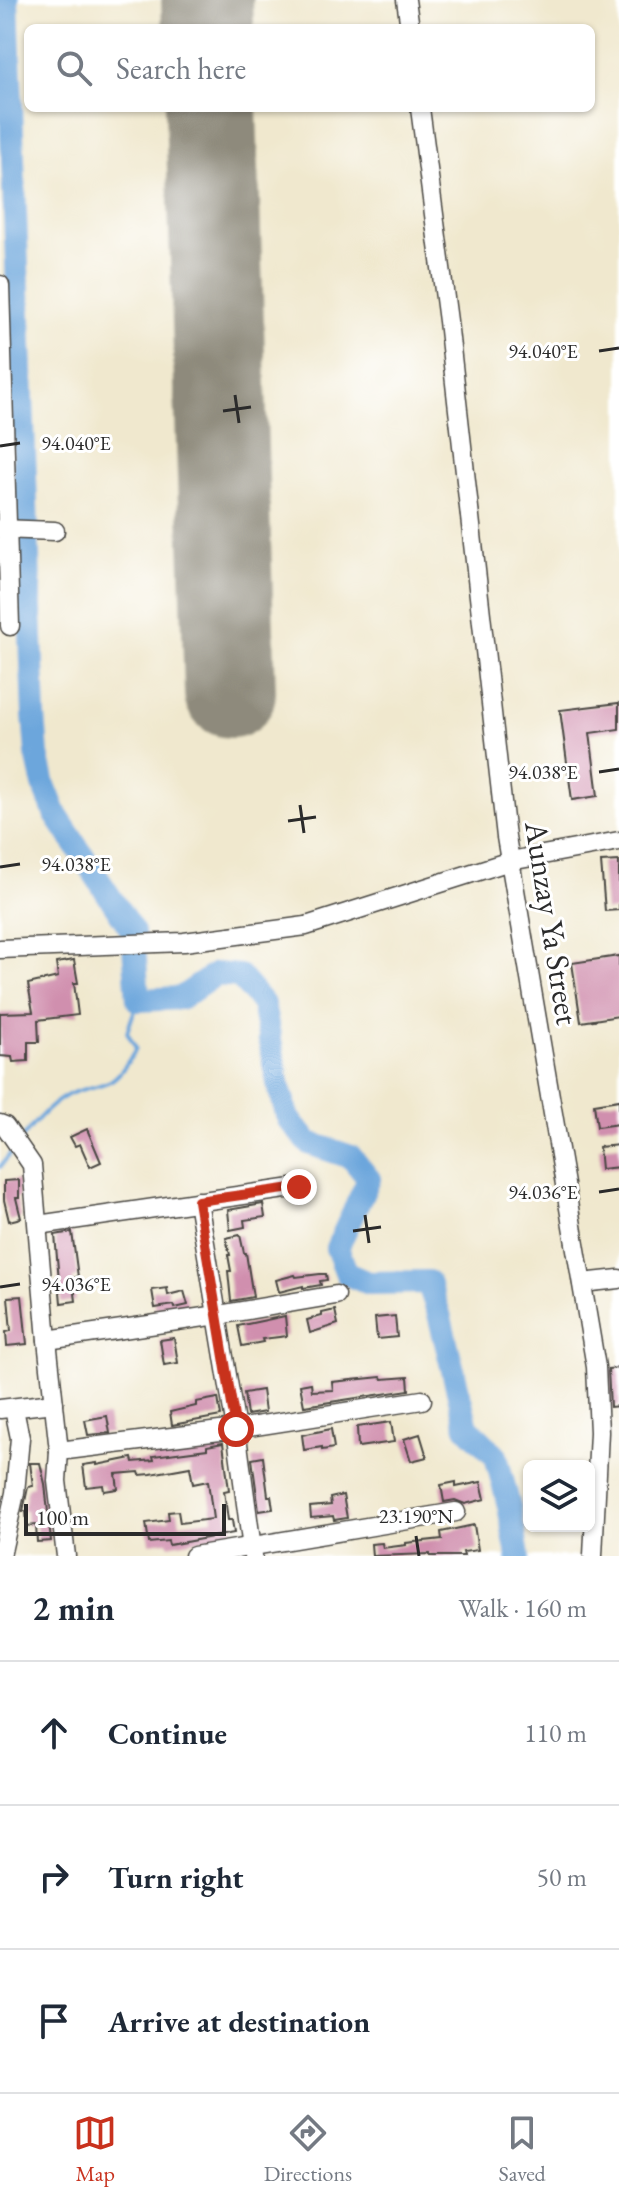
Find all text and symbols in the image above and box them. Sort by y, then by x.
search box [24,24,595,112]
icon: search [52,46,96,90]
text: Search here [116,49,246,88]
text: 94.040°E [508,338,578,364]
text: 94.040°E [41,430,111,456]
text: 94.038°E [508,759,578,785]
street label: Aunzay Ya Street [515,817,589,1028]
text: 94.038°E [41,851,111,877]
route end [281,1169,317,1205]
text: 94.036°E [508,1179,578,1205]
text: 94.036°E [41,1271,111,1297]
route start [218,1411,254,1447]
map controls [523,1460,595,1532]
button: layers [523,1460,595,1532]
scale bar [24,1500,226,1536]
text: 100 m [36,1503,89,1532]
text: 23.190°N [379,1503,453,1529]
text: 2 min [32,1586,115,1630]
text: Walk · 160 m [459,1591,587,1625]
icon: ahead [32,1711,76,1755]
text: Continue [108,1714,227,1753]
text: 110 m [524,1716,587,1750]
icon: right [32,1855,76,1899]
text: Turn right [108,1858,244,1897]
text: 50 m [537,1860,587,1894]
icon: arrive [32,1999,76,2043]
text: Arrive at destination [108,2002,370,2041]
tab: Map [73,2111,117,2188]
tab: Directions [264,2111,352,2188]
tab: Saved [499,2111,546,2188]

